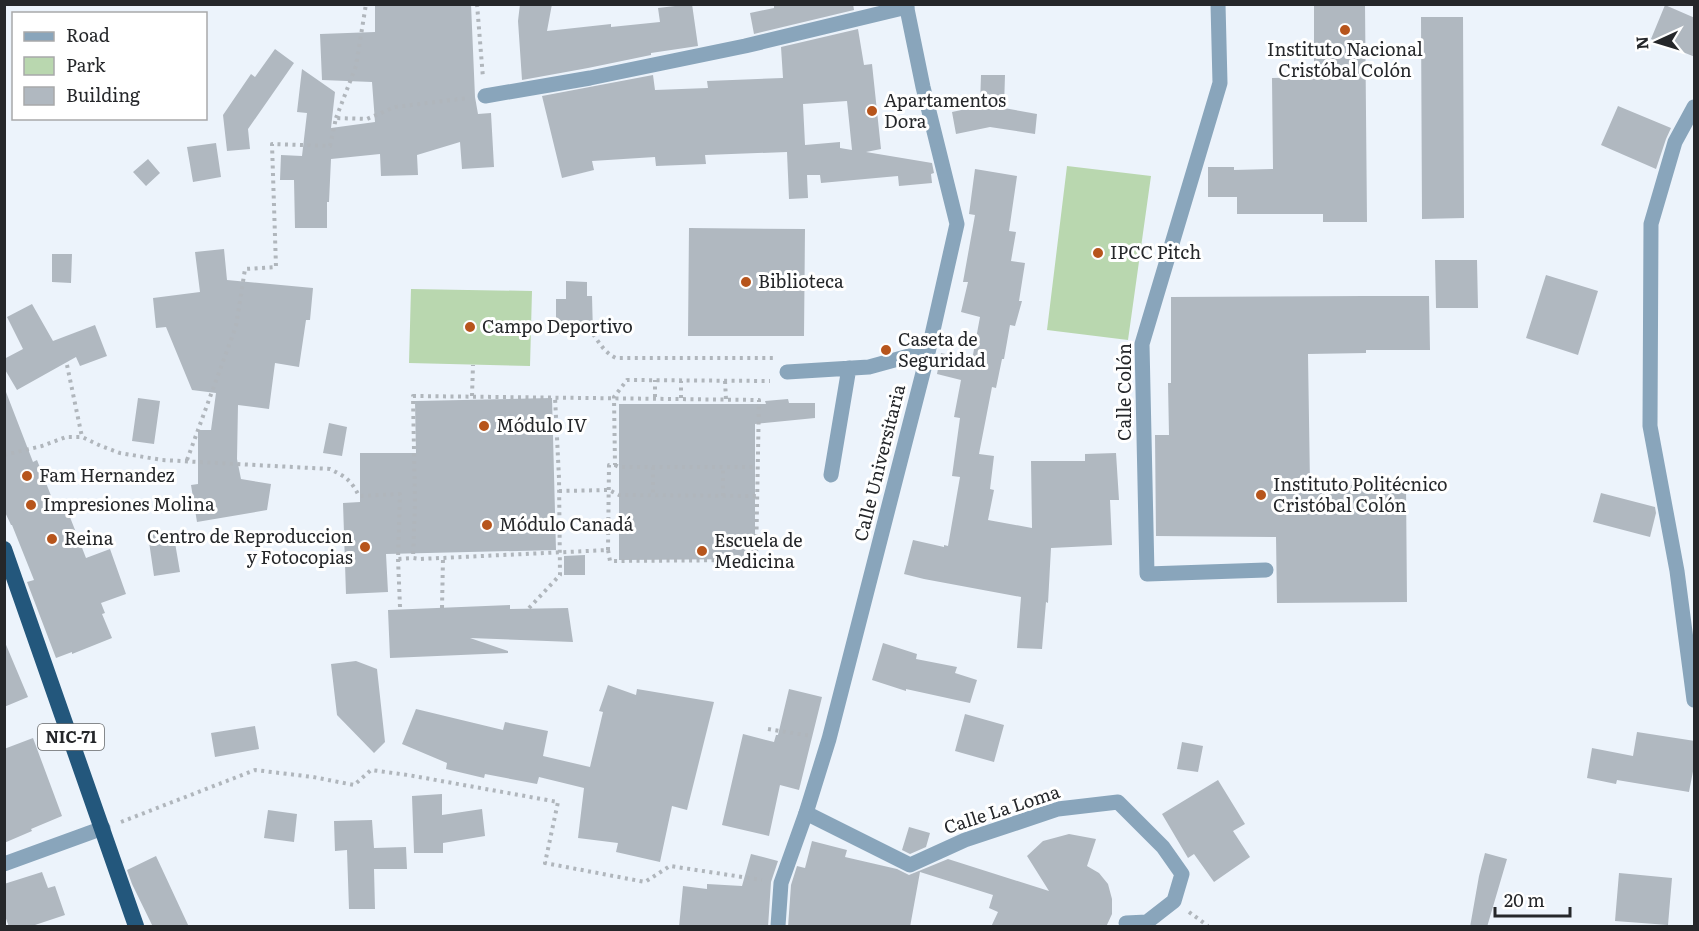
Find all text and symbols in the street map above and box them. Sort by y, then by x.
legend [12,12,207,120]
north arrow [1627,12,1687,72]
text: Road [66,21,110,48]
marker: Instituto Nacional Cristóbal Colón [1338,23,1352,37]
place label: Instituto Nacional Cristóbal Colón [1267,35,1423,83]
text: N [1629,36,1653,51]
text: Park [66,51,107,78]
text: Building [66,81,141,108]
place label: Apartamentos Dora [884,86,1006,134]
marker: Apartamentos Dora [865,104,879,118]
place label: IPCC Pitch [1110,238,1201,265]
marker: IPCC Pitch [1091,246,1105,260]
place label: Biblioteca [758,267,844,294]
marker: Biblioteca [739,275,753,289]
place label: Campo Deportivo [482,312,633,339]
marker: Campo Deportivo [463,320,477,334]
place label: Caseta de Seguridad [898,325,986,373]
marker: Caseta de Seguridad [879,343,893,357]
street label: Calle Colón [1110,343,1137,441]
street label: Calle Universitaria [846,381,911,544]
place label: Módulo IV [496,411,587,438]
marker: Módulo IV [477,419,491,433]
place label: Fam Hernandez [39,461,175,488]
marker: Fam Hernandez [20,469,34,483]
place label: Instituto Politécnico Cristóbal Colón [1273,470,1448,518]
marker: Instituto Politécnico Cristóbal Colón [1254,488,1268,502]
place label: Impresiones Molina [43,490,215,517]
marker: Impresiones Molina [24,498,38,512]
place label: Módulo Canadá [499,510,634,537]
marker: Módulo Canadá [480,518,494,532]
place label: Centro de Reproduccion y Fotocopias [147,522,353,570]
place label: Reina [64,524,114,551]
place label: Escuela de Medicina [714,526,803,574]
marker: Reina [45,532,59,546]
marker: Centro de Reproduccion y Fotocopias [358,540,372,554]
marker: Escuela de Medicina [695,544,709,558]
road number: NIC-71 [38,724,104,750]
street label: Calle La Loma [940,777,1063,840]
scale bar [1495,880,1570,918]
text: 20 m [1504,886,1545,913]

